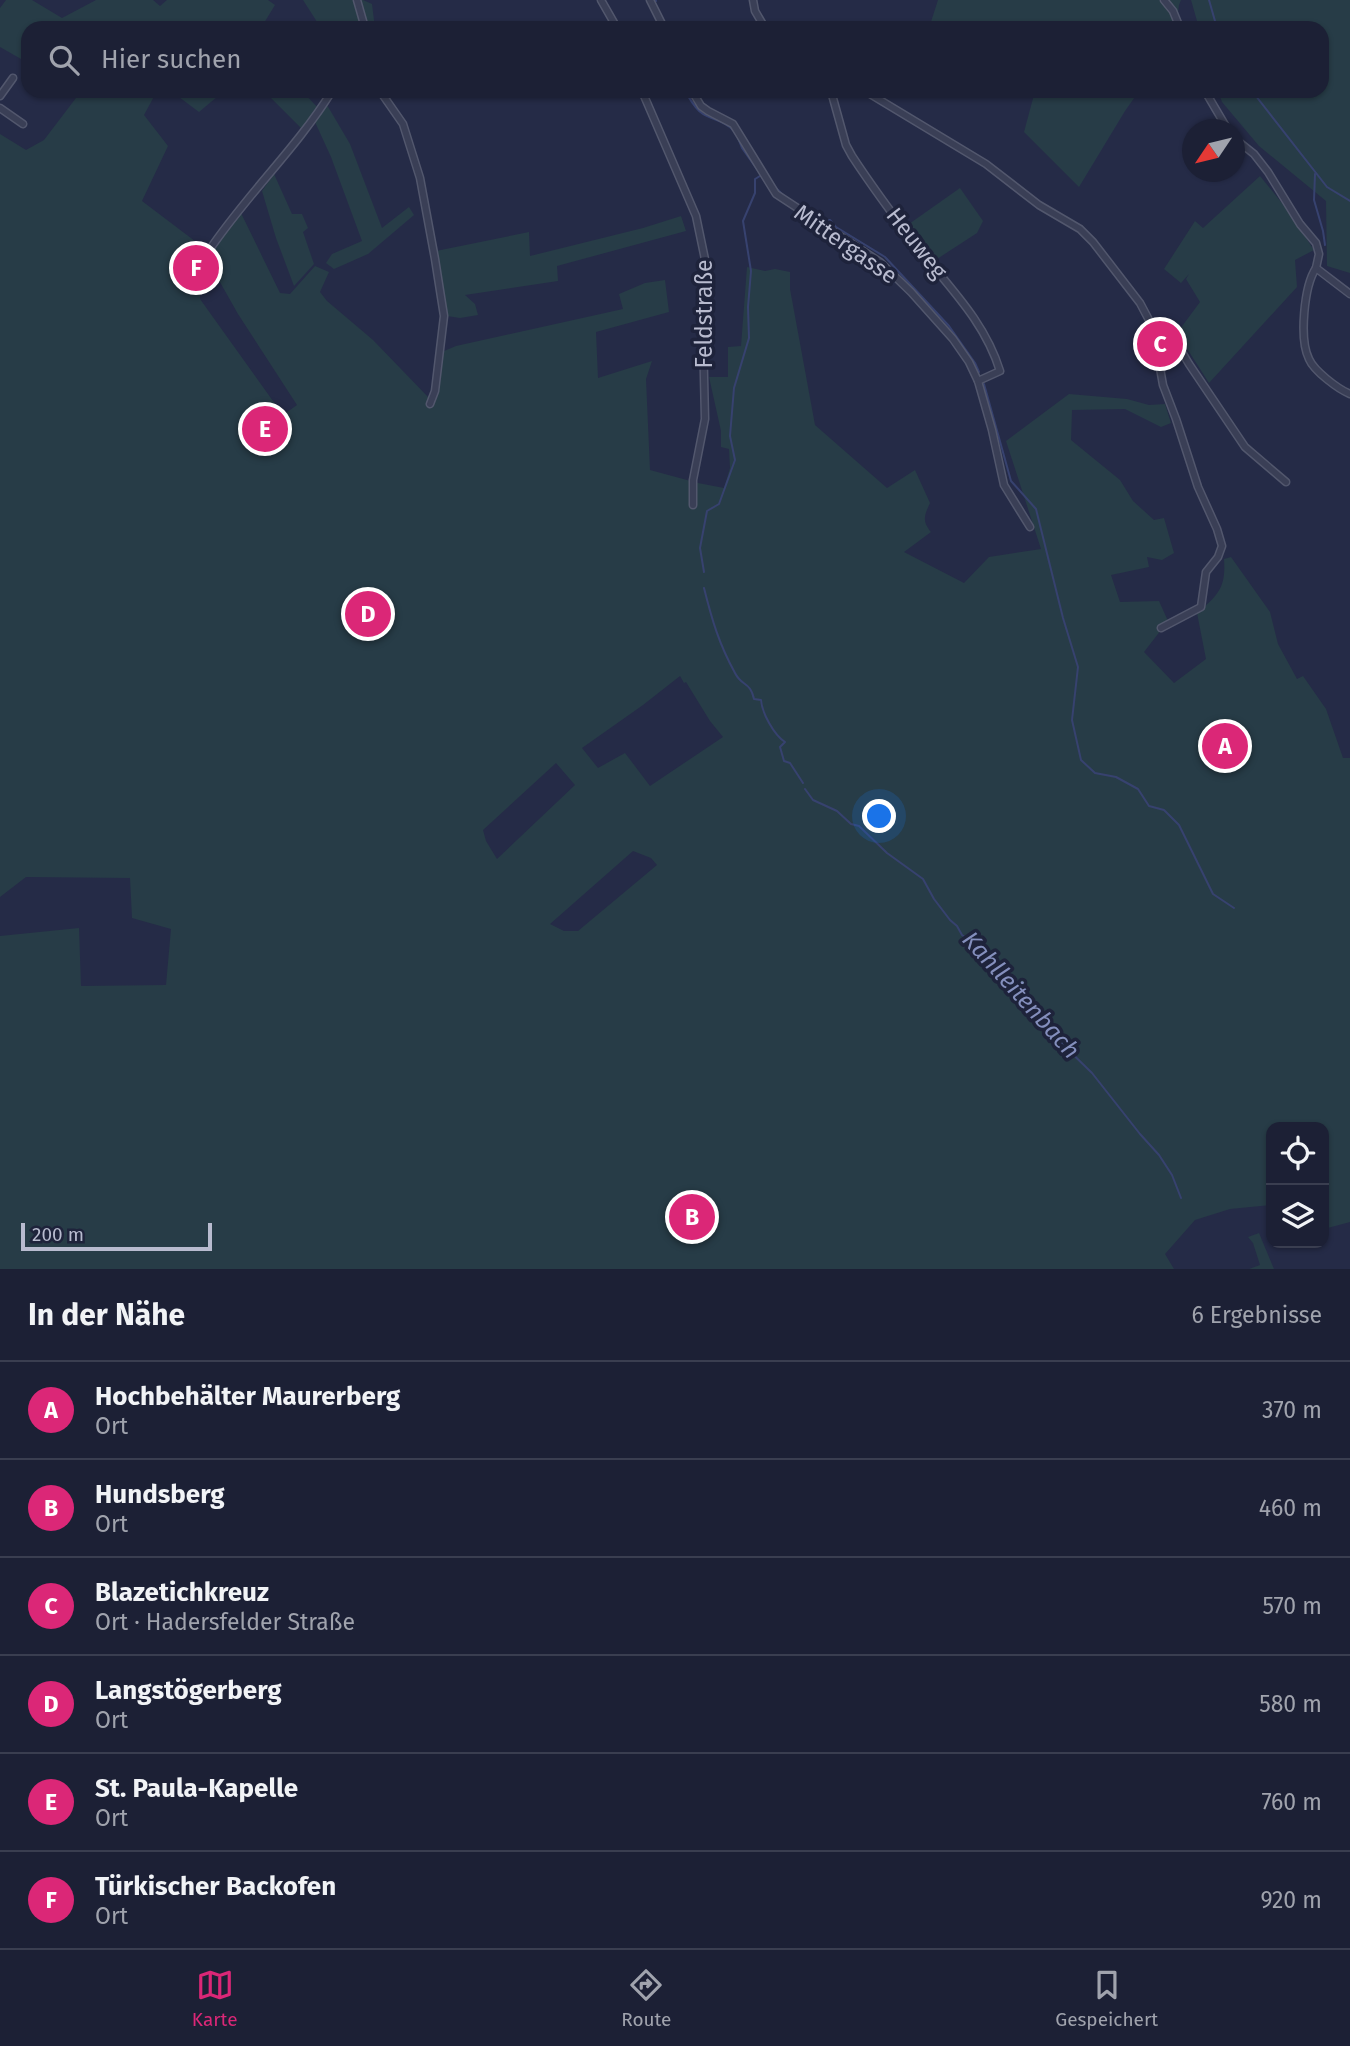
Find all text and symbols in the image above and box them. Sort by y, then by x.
search box [21,21,1329,98]
icon: search [45,41,83,79]
text: Hier suchen [101,44,241,75]
north arrow [1182,119,1245,182]
street label: Mittergasse [789,198,903,290]
street label: Heuweg [881,202,953,284]
pin: F [173,242,219,294]
street label: Feldstraße [690,259,718,369]
pin: C [1137,318,1183,370]
pin: E [242,403,288,455]
pin: D [345,588,391,640]
pin: A [1202,720,1248,772]
your location [862,799,896,833]
water label: Kahlleitenbach [957,926,1085,1064]
map controls [1266,1122,1329,1248]
button: locate [1266,1122,1329,1185]
button: layers [1266,1185,1329,1248]
pin: B [669,1191,715,1243]
scale bar [21,1220,212,1252]
text: 200 m [32,1223,84,1246]
text: In der Nähe [28,1297,185,1333]
text: 6 Ergebnisse [1191,1301,1322,1329]
text: Hochbehälter Maurerberg [95,1381,400,1412]
text: A [44,1396,58,1424]
text: 370 m [1262,1396,1322,1424]
text: Ort [95,1412,128,1440]
text: Hundsberg [95,1479,225,1510]
text: B [44,1494,58,1522]
text: 460 m [1259,1494,1322,1522]
text: Ort [95,1510,128,1538]
text: Blazetichkreuz [95,1577,269,1608]
text: C [44,1592,58,1620]
text: 570 m [1262,1592,1322,1620]
text: Ort · Hadersfelder Straße [95,1608,355,1636]
text: Langstögerberg [95,1675,282,1706]
text: D [44,1690,58,1718]
text: 580 m [1259,1690,1322,1718]
text: Ort [95,1706,128,1734]
text: St. Paula-Kapelle [95,1773,298,1804]
text: E [45,1788,57,1816]
text: 760 m [1261,1788,1322,1816]
text: Ort [95,1804,128,1832]
text: Türkischer Backofen [95,1871,336,1902]
text: F [45,1886,57,1914]
text: 920 m [1260,1886,1322,1914]
text: Ort [95,1902,128,1930]
tab: Karte [192,1966,238,2031]
tab: Route [621,1966,671,2031]
tab: Gespeichert [1055,1966,1158,2031]

